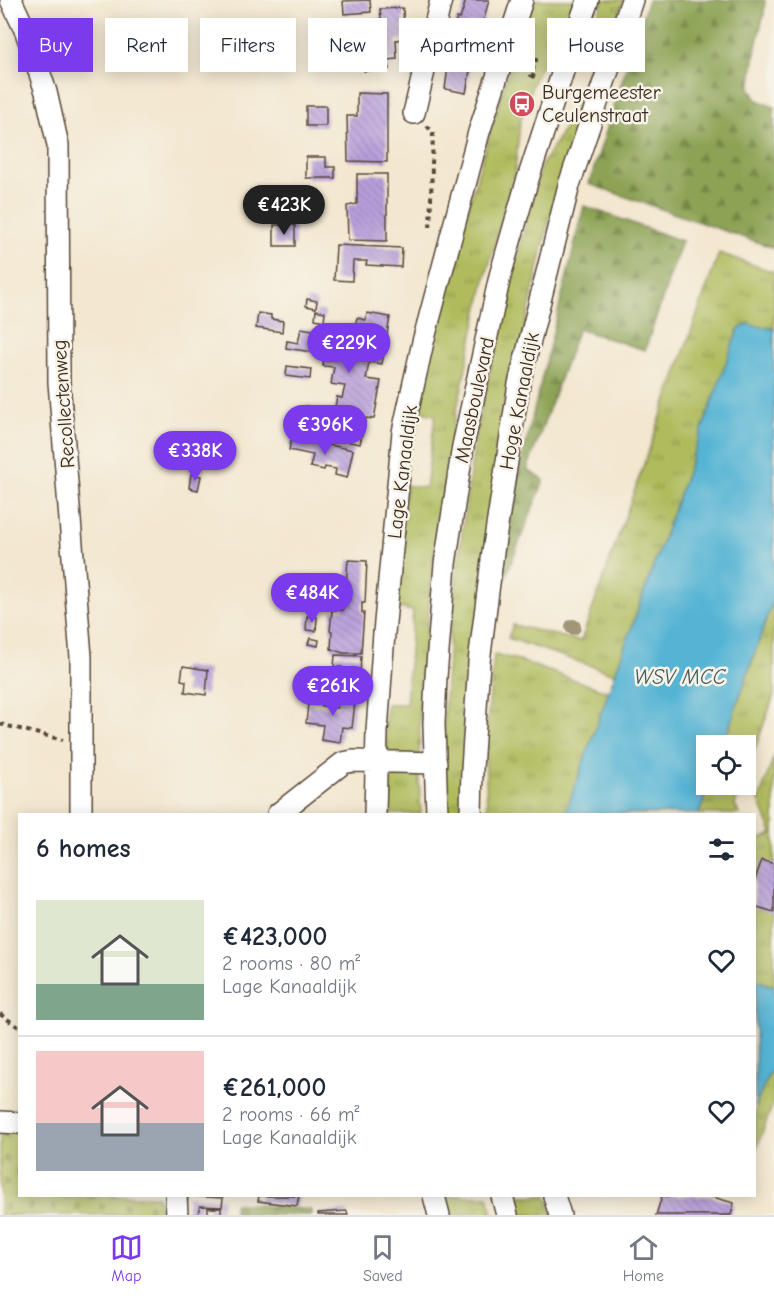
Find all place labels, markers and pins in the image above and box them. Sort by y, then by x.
place label: Burgemeester Ceulenstraat [542,81,661,127]
bus stop icon: Burgemeester Ceulenstraat [507,89,537,119]
pin: €423K [242,185,326,236]
pin: €229K [307,323,391,374]
pin: €396K [283,405,367,456]
pin: €338K [153,431,237,482]
pin: €484K [270,573,354,624]
pin: €261K [291,666,375,717]

